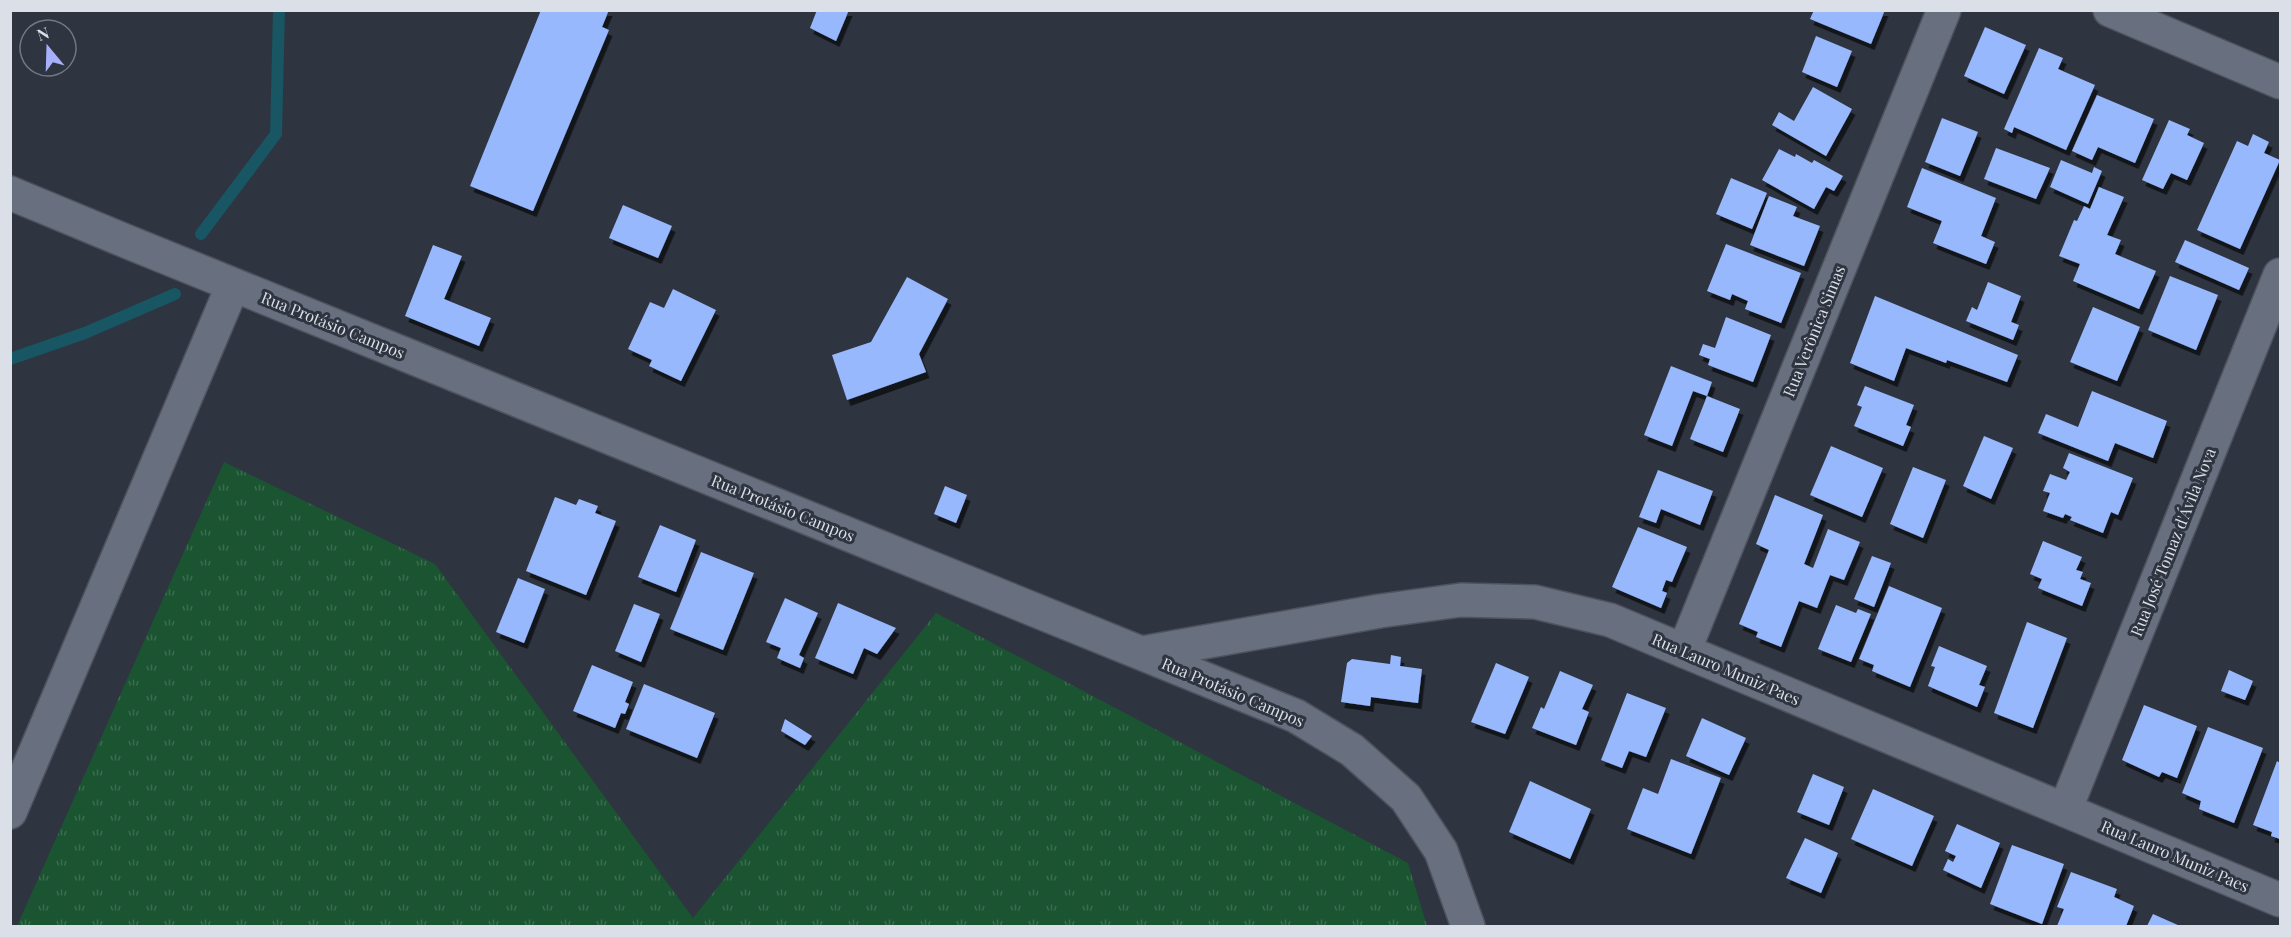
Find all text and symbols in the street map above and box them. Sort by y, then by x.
north arrow [18,18,78,78]
text: N [34,21,52,45]
street label: Rua Verônica Simas [1778,262,1850,400]
street label: Rua Protásio Campos [258,286,408,363]
street label: Rua José Tomaz d'Ávila Nova [2125,444,2220,639]
street label: Rua Protásio Campos [708,469,858,546]
street label: Rua Lauro Muniz Paes [1649,628,1803,709]
street label: Rua Protásio Campos [1159,652,1308,731]
street label: Rua Lauro Muniz Paes [2098,815,2252,896]

